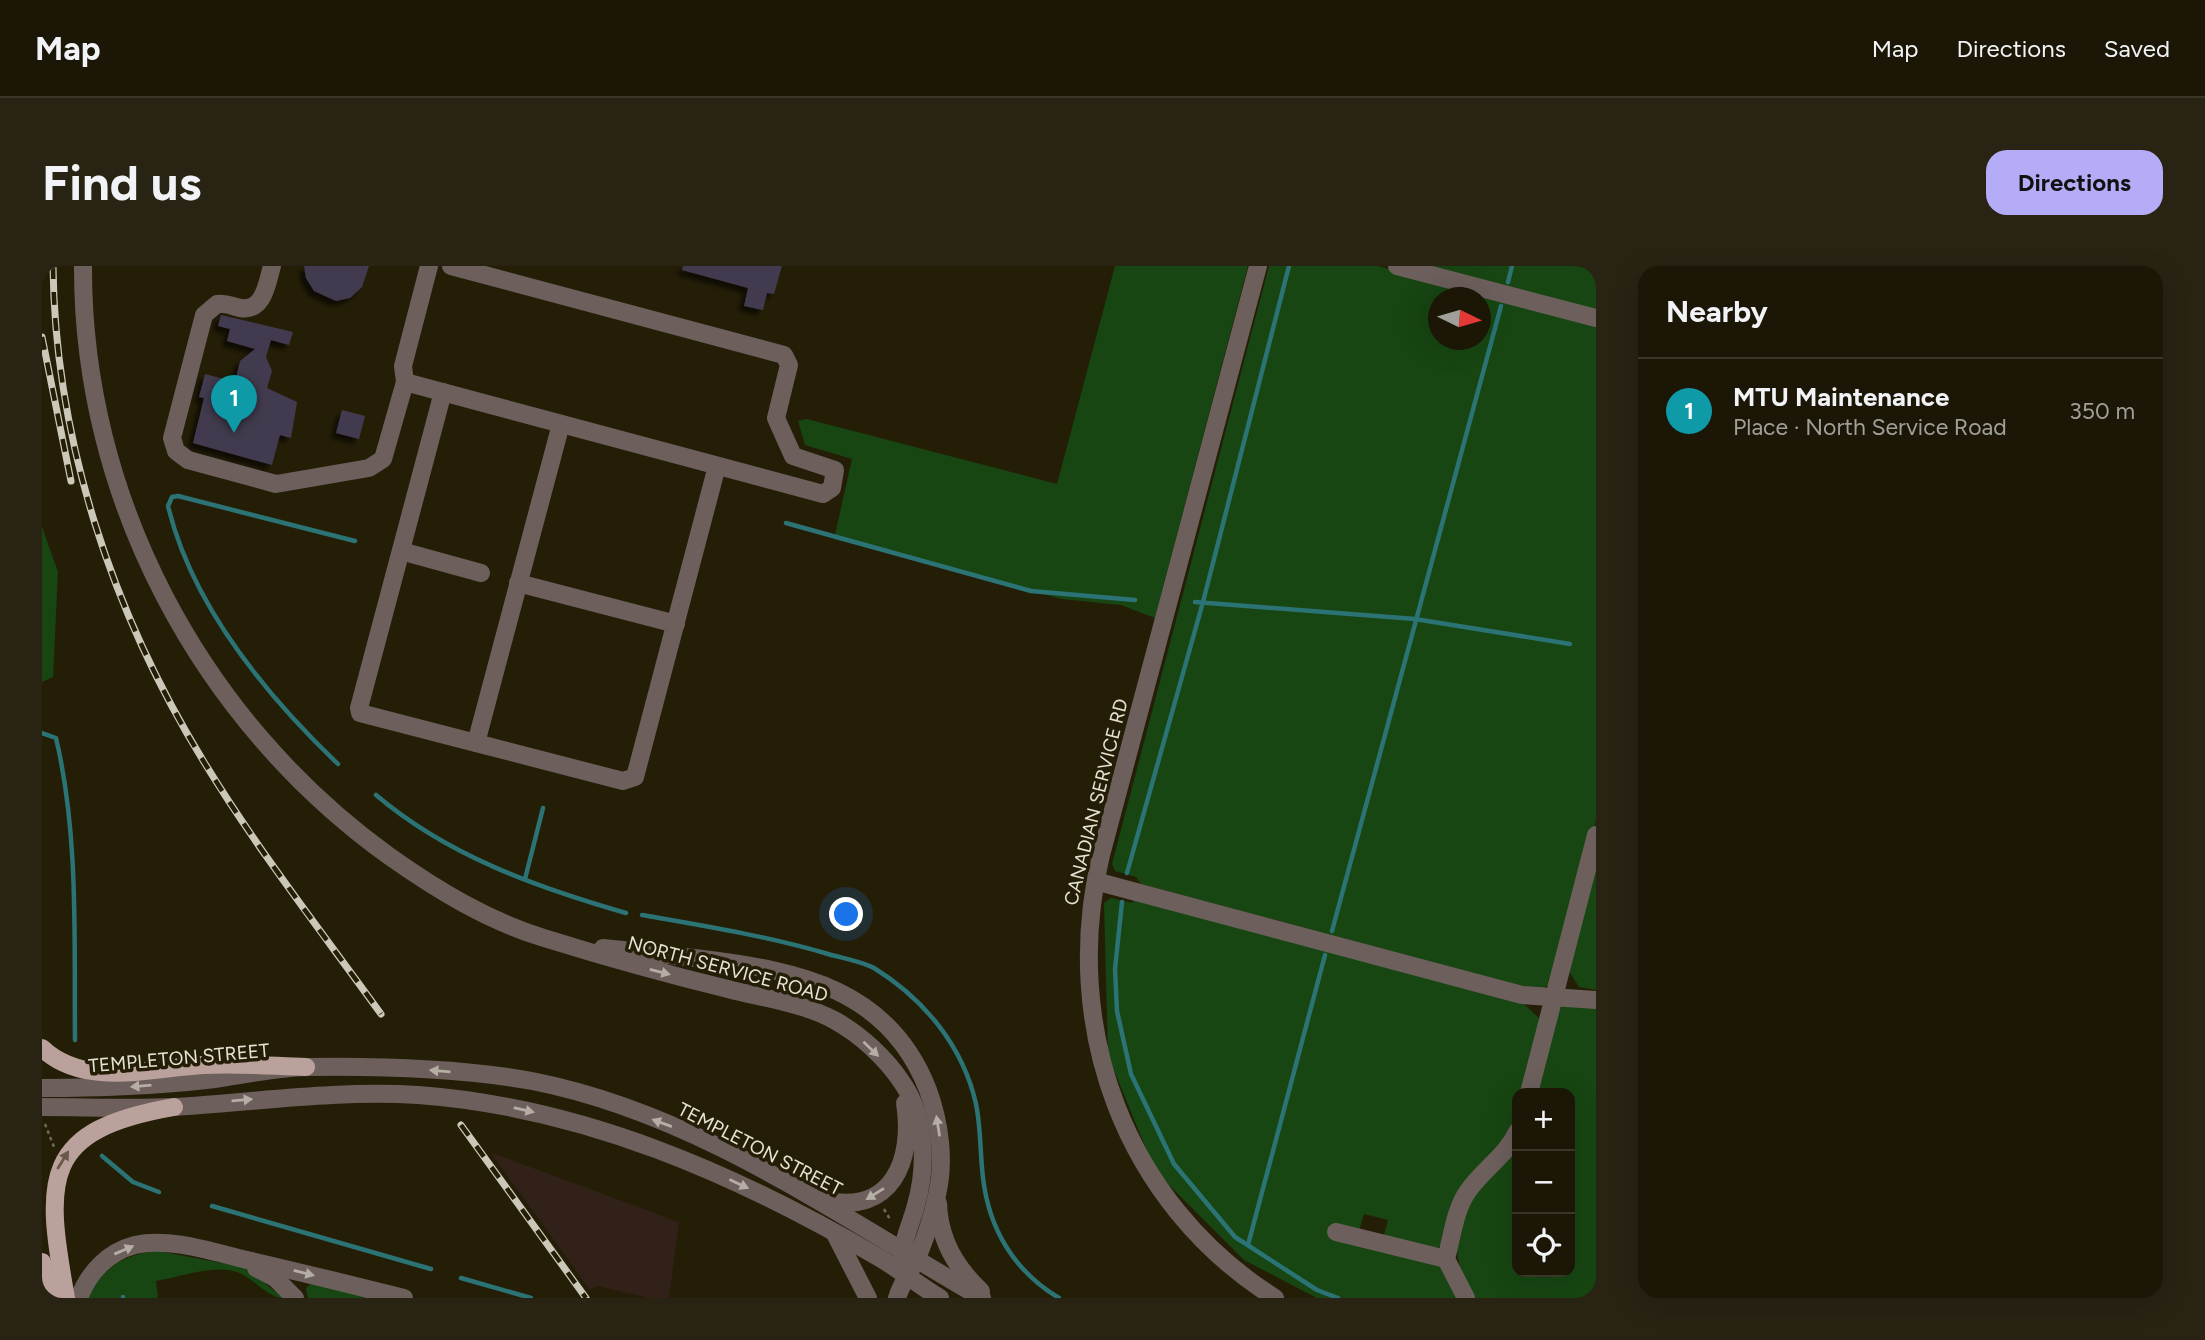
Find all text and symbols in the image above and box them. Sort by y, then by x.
text: Map [35,29,101,68]
text: Map [1872,34,1918,63]
text: Directions [1956,34,2066,63]
text: Saved [2104,34,2170,63]
button: Directions [1986,150,2163,215]
text: Find us [42,153,201,212]
north arrow [1428,287,1491,350]
text: Nearby [1666,293,1768,330]
pin: 1 [211,375,257,433]
text: MTU Maintenance [1733,381,1949,413]
text: 1 [1684,397,1694,425]
text: 350 m [2069,397,2135,425]
text: Place · North Service Road [1733,413,2007,441]
street label: CANADIAN SERVICE RD [1059,696,1133,908]
your location [829,897,863,931]
street label: NORTH SERVICE ROAD [625,931,831,1007]
one-way arrow [649,967,671,978]
street label: TEMPLETON STREET [88,1039,271,1077]
one-way arrow [862,1040,879,1056]
one-way arrow [429,1065,451,1076]
one-way arrow [130,1081,152,1092]
map controls [1512,1088,1575,1277]
button: + [1512,1088,1575,1151]
one-way arrow [231,1094,253,1105]
street label: TEMPLETON STREET [674,1098,847,1201]
one-way arrow [513,1105,535,1116]
one-way arrow [932,1115,943,1137]
one-way arrow [651,1117,672,1128]
one-way arrow [56,1151,69,1170]
button: − [1512,1151,1575,1214]
one-way arrow [729,1178,749,1190]
one-way arrow [866,1187,885,1200]
button: locate [1512,1214,1575,1277]
one-way arrow [114,1244,134,1256]
one-way arrow [293,1268,315,1279]

